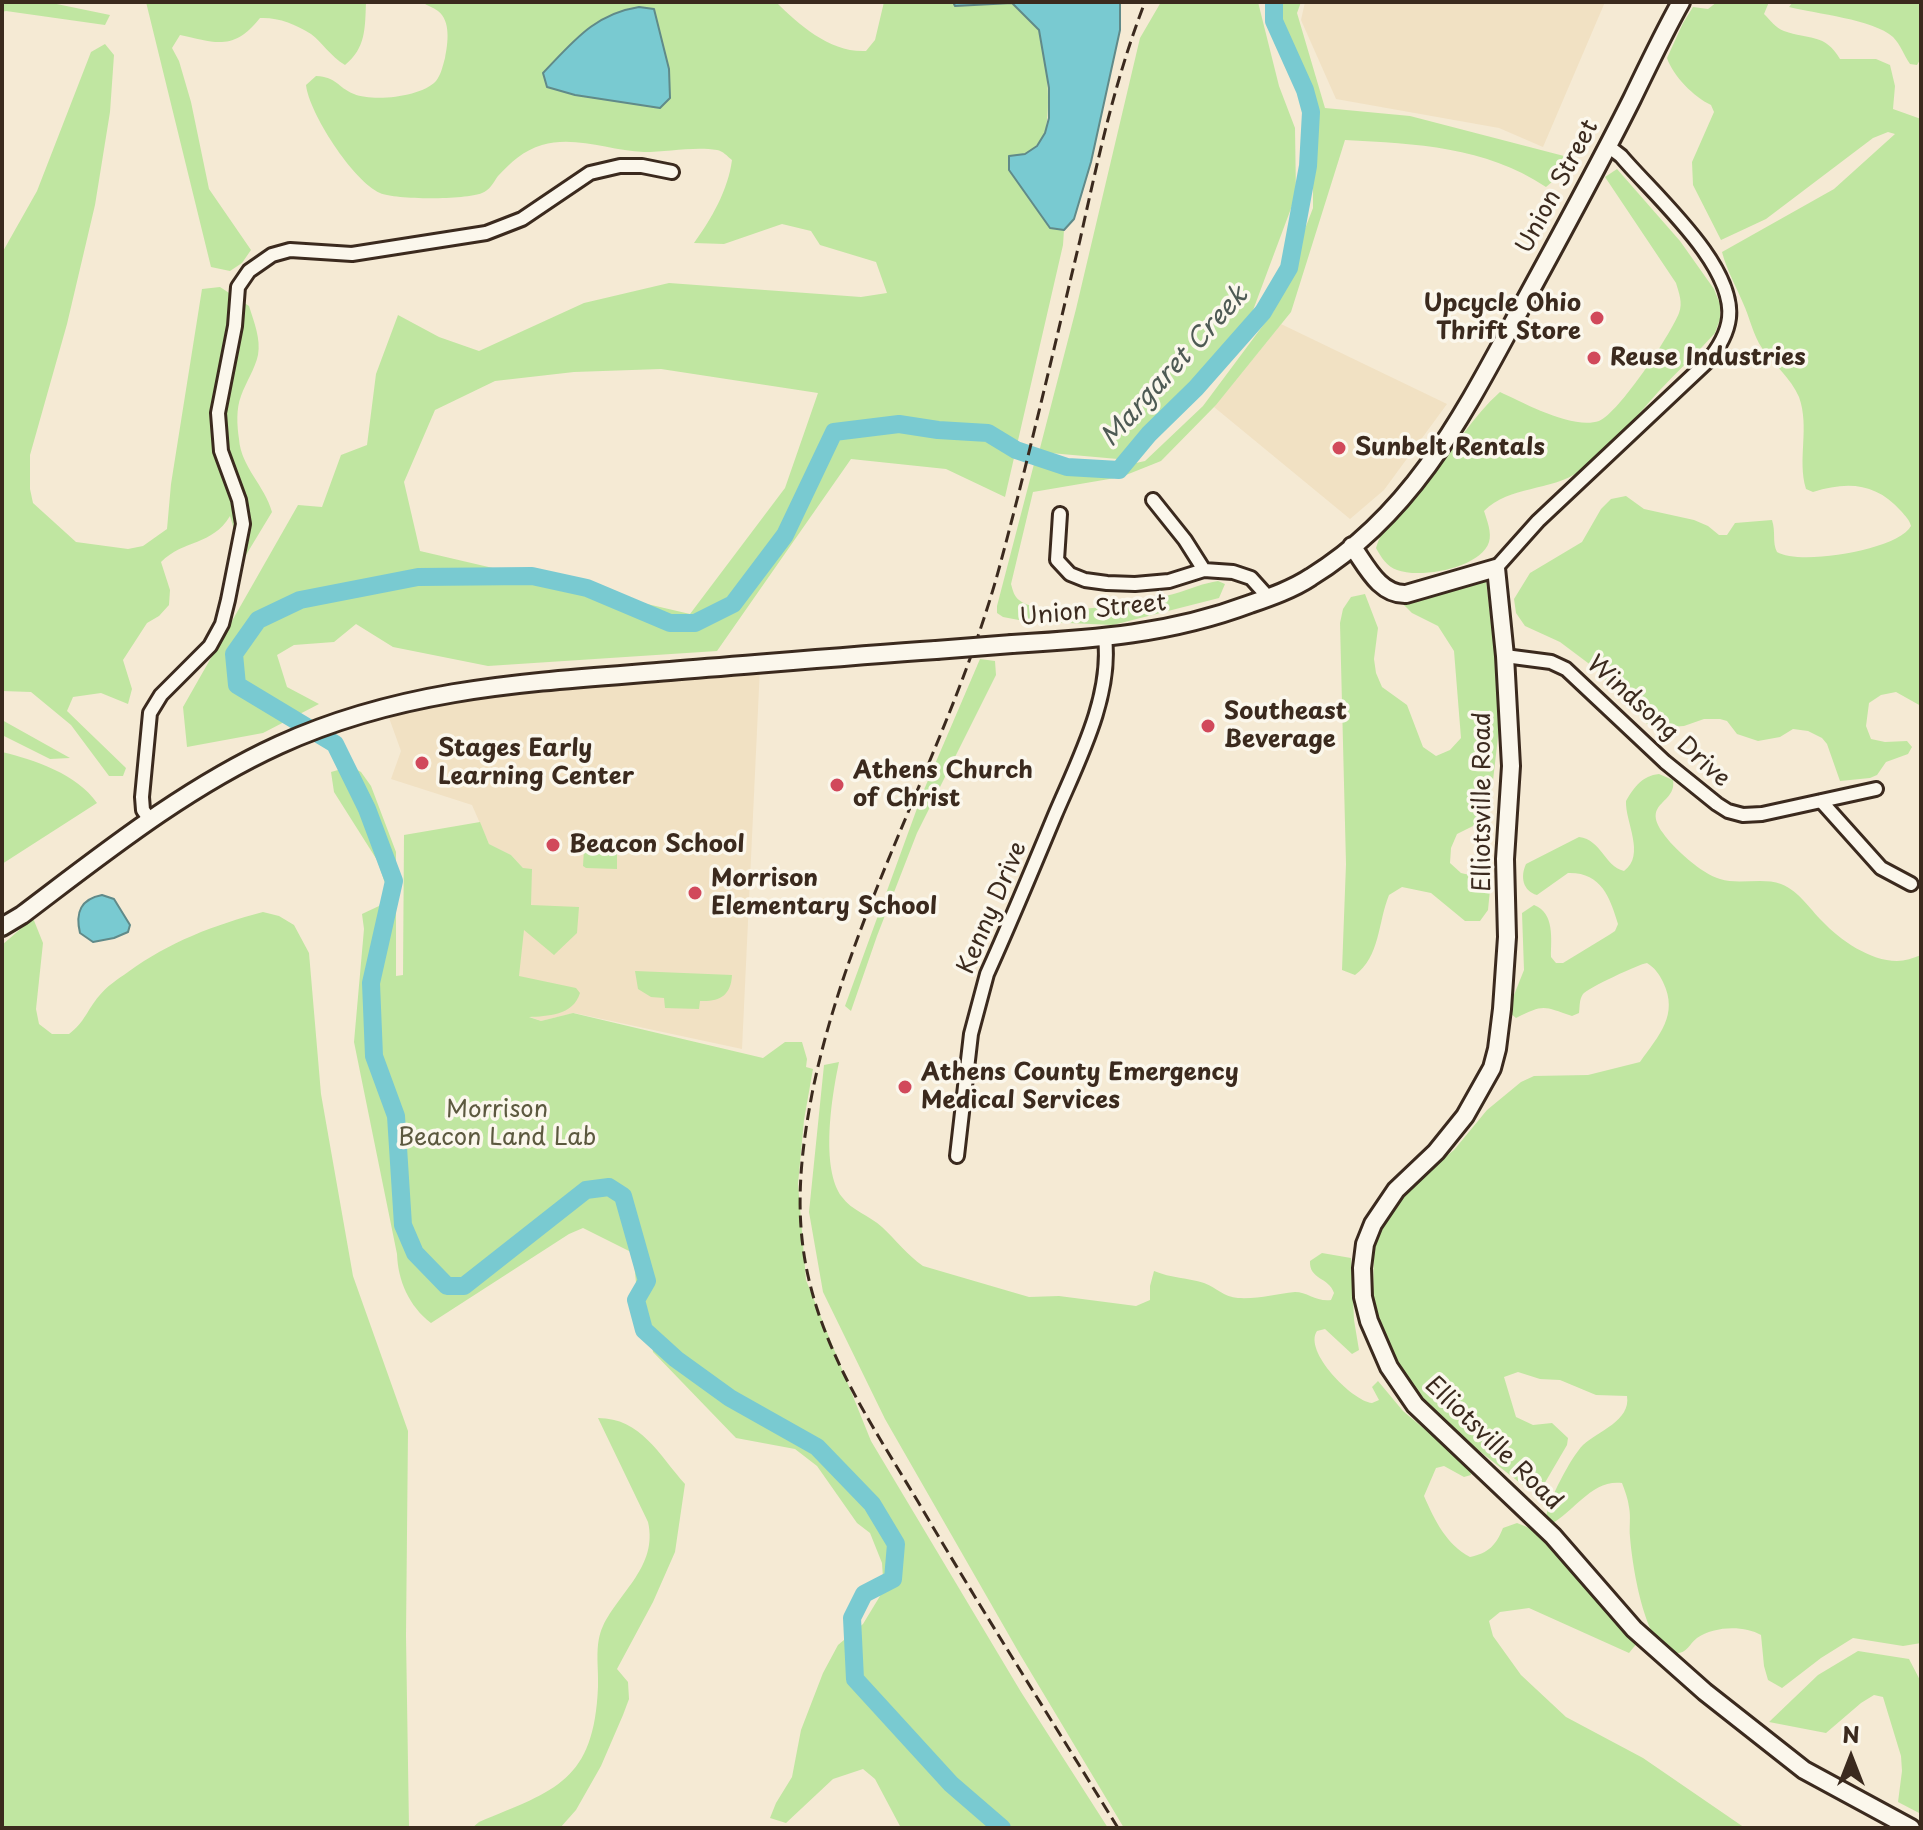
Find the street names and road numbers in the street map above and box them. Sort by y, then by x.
street label: Union Street [1511,115,1605,259]
street label: Union Street [1018,589,1168,633]
street label: Windsong Drive [1581,650,1735,794]
street label: Elliotsville Road [1469,712,1497,892]
street label: Kenny Drive [952,838,1034,978]
street label: Elliotsville Road [1418,1371,1568,1517]

